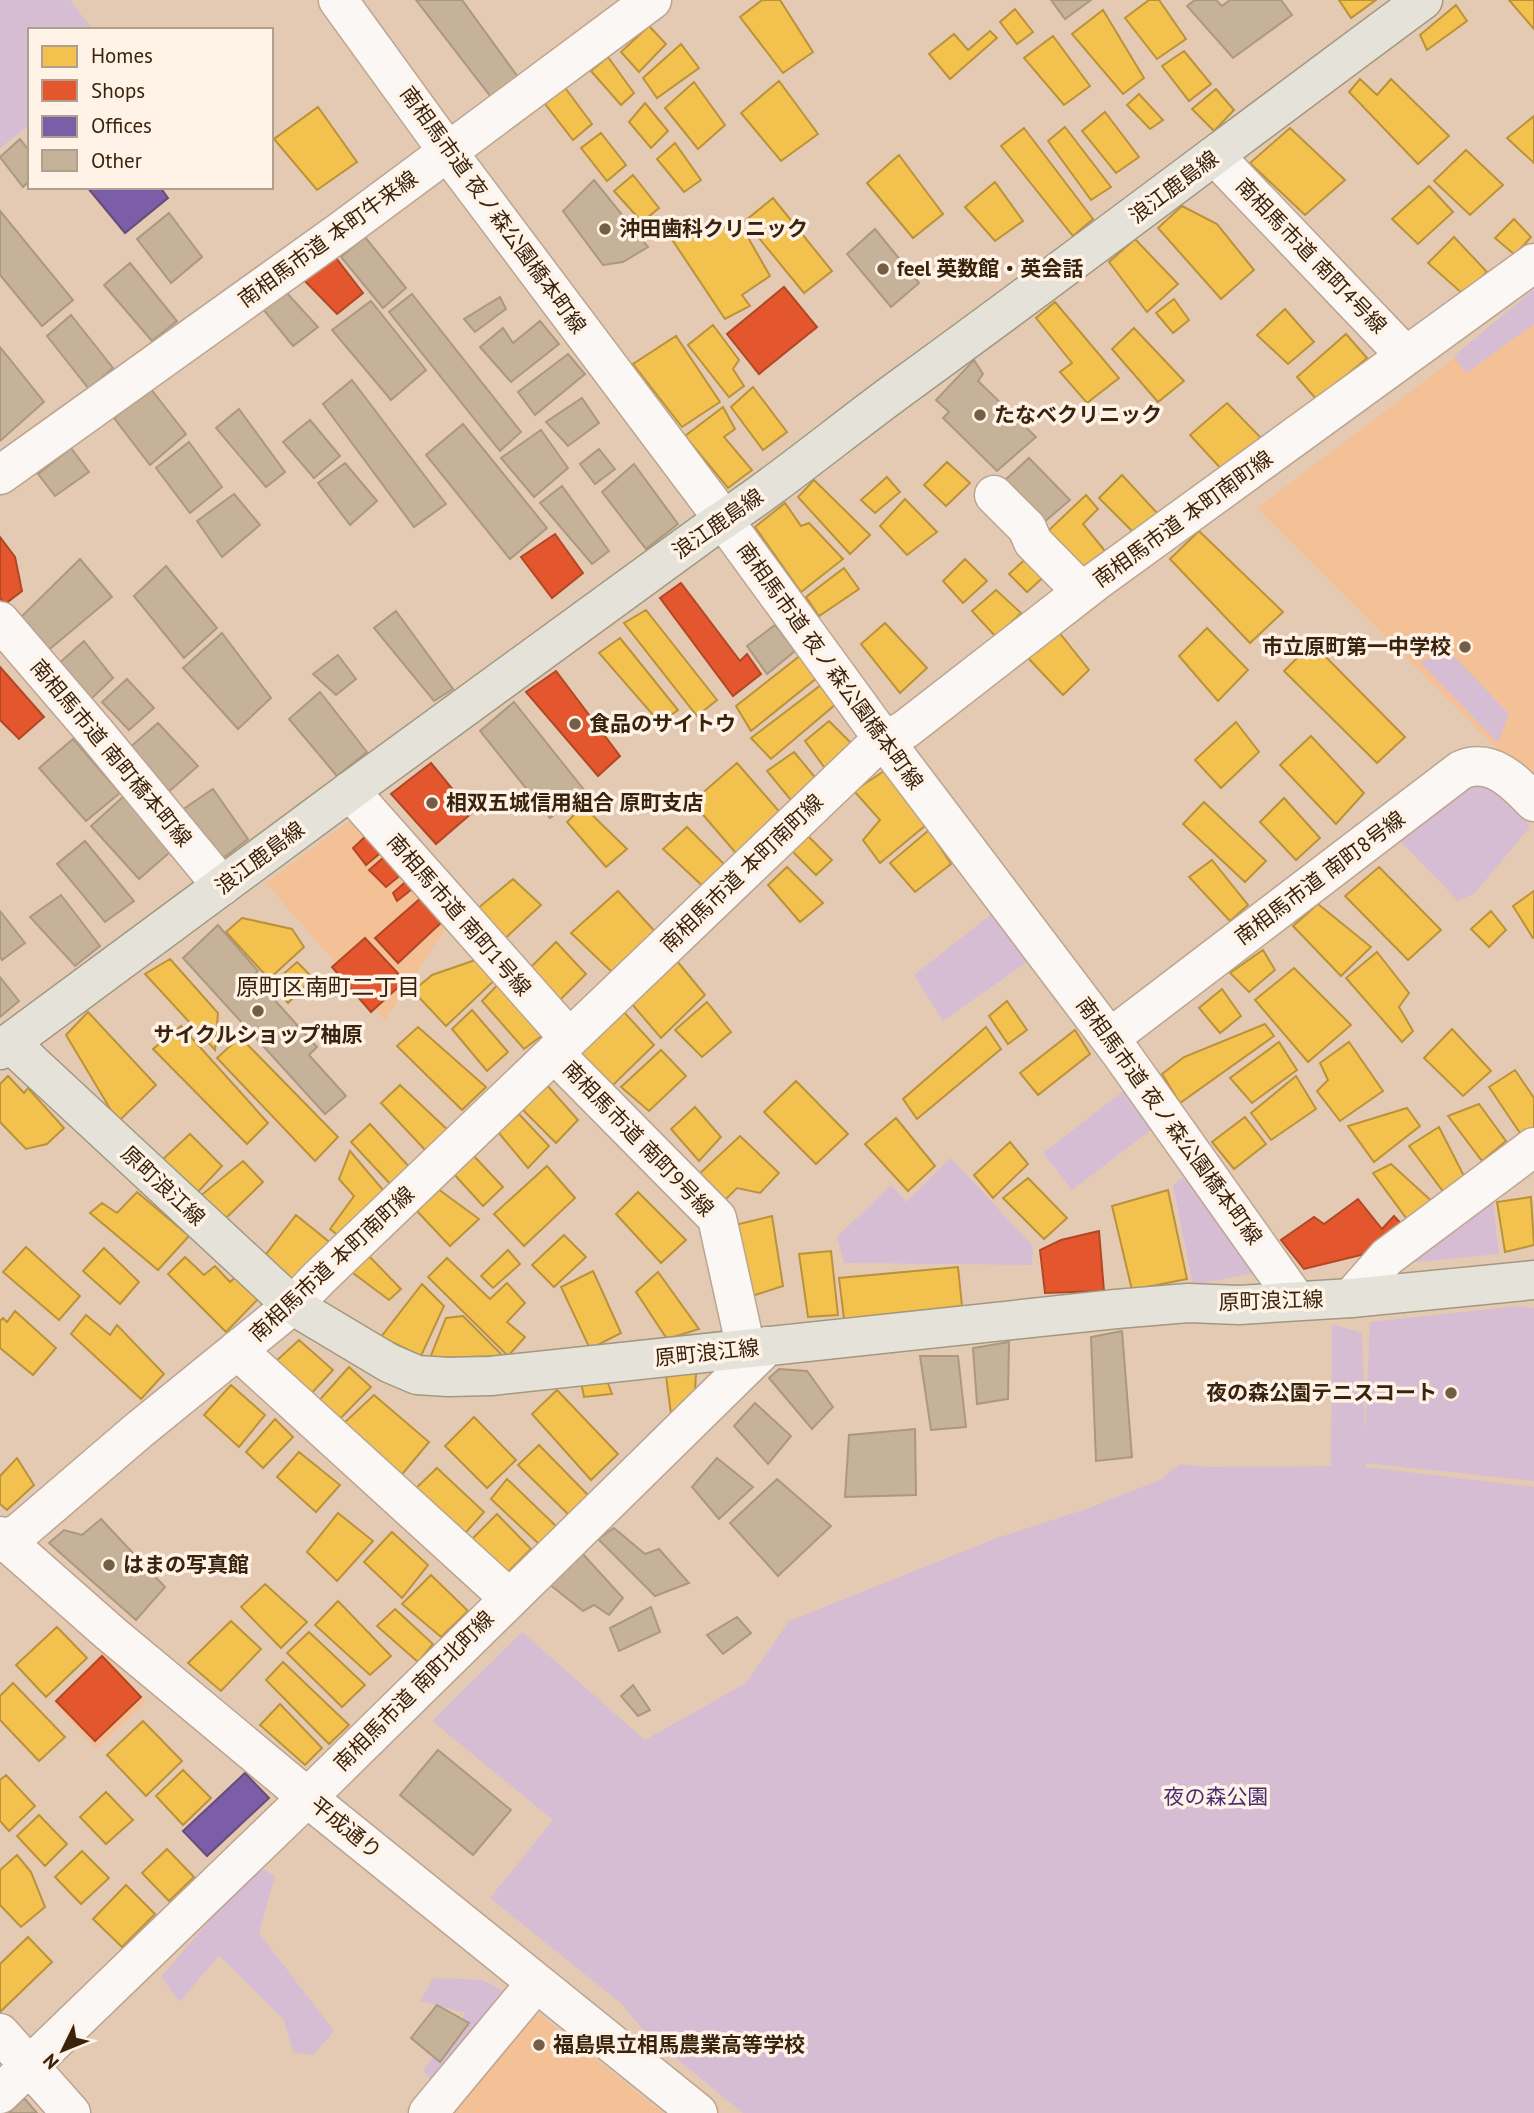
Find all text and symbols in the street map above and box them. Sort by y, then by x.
legend [28,28,273,189]
text: Homes [91,42,153,69]
text: Shops [91,77,145,104]
street label: 南相馬市道 夜ノ森公園橋本町線 [394,81,592,339]
text: Offices [91,112,152,139]
street label: 浪江鹿島線 [1124,144,1224,229]
text: Other [91,147,142,174]
street label: 南相馬市道 本町牛来線 [233,164,423,313]
street label: 南相馬市道 南町4号線 [1230,172,1393,339]
place label: 沖田歯科クリニック [619,215,808,242]
marker: 沖田歯科クリニック [597,221,613,237]
place label: feel 英数館・英会話 [897,255,1083,282]
marker: feel 英数館・英会話 [875,261,891,277]
place label: たなべクリニック [994,401,1162,428]
marker: たなべクリニック [972,407,988,423]
street label: 南相馬市道 本町南町線 [1088,444,1278,593]
street label: 浪江鹿島線 [667,482,768,565]
street label: 南相馬市道 夜ノ森公園橋本町線 [731,537,929,795]
place label: 市立原町第一中学校 [1262,633,1451,660]
marker: 市立原町第一中学校 [1457,639,1473,655]
street label: 南相馬市道 南町橋本町線 [25,653,198,852]
place label: 食品のサイトウ [589,710,736,737]
marker: 食品のサイトウ [567,716,583,732]
street label: 南相馬市道 本町南町線 [655,788,829,957]
place label: 相双五城信用組合 原町支店 [446,789,703,816]
marker: 相双五城信用組合 原町支店 [424,795,440,811]
street label: 南相馬市道 南町8号線 [1229,805,1410,950]
street label: 浪江鹿島線 [210,815,310,900]
street label: 南相馬市道 南町1号線 [382,828,537,1001]
district label: 原町区南町二丁目 [236,972,420,1001]
street label: 南相馬市道 夜ノ森公園橋本町線 [1070,992,1268,1250]
marker: サイクルショップ柚原 [250,1003,266,1019]
place label: サイクルショップ柚原 [154,1021,362,1048]
street label: 南相馬市道 南町9号線 [557,1055,720,1222]
street label: 原町浪江線 [116,1140,211,1231]
street label: 南相馬市道 本町南町線 [244,1180,420,1347]
street label: 原町浪江線 [1218,1285,1324,1316]
street label: 原町浪江線 [653,1334,761,1371]
place label: 夜の森公園テニスコート [1206,1379,1437,1406]
marker: 夜の森公園テニスコート [1443,1385,1459,1401]
place label: はまの写真館 [123,1551,249,1578]
marker: はまの写真館 [101,1557,117,1573]
street label: 南相馬市道 南町北町線 [328,1605,499,1776]
park label: 夜の森公園 [1164,1783,1269,1810]
street label: 平成通り [305,1791,387,1865]
north arrow [28,2015,98,2085]
place label: 福島県立相馬農業高等学校 [553,2031,805,2058]
marker: 福島県立相馬農業高等学校 [531,2037,547,2053]
text: N [38,2049,64,2074]

